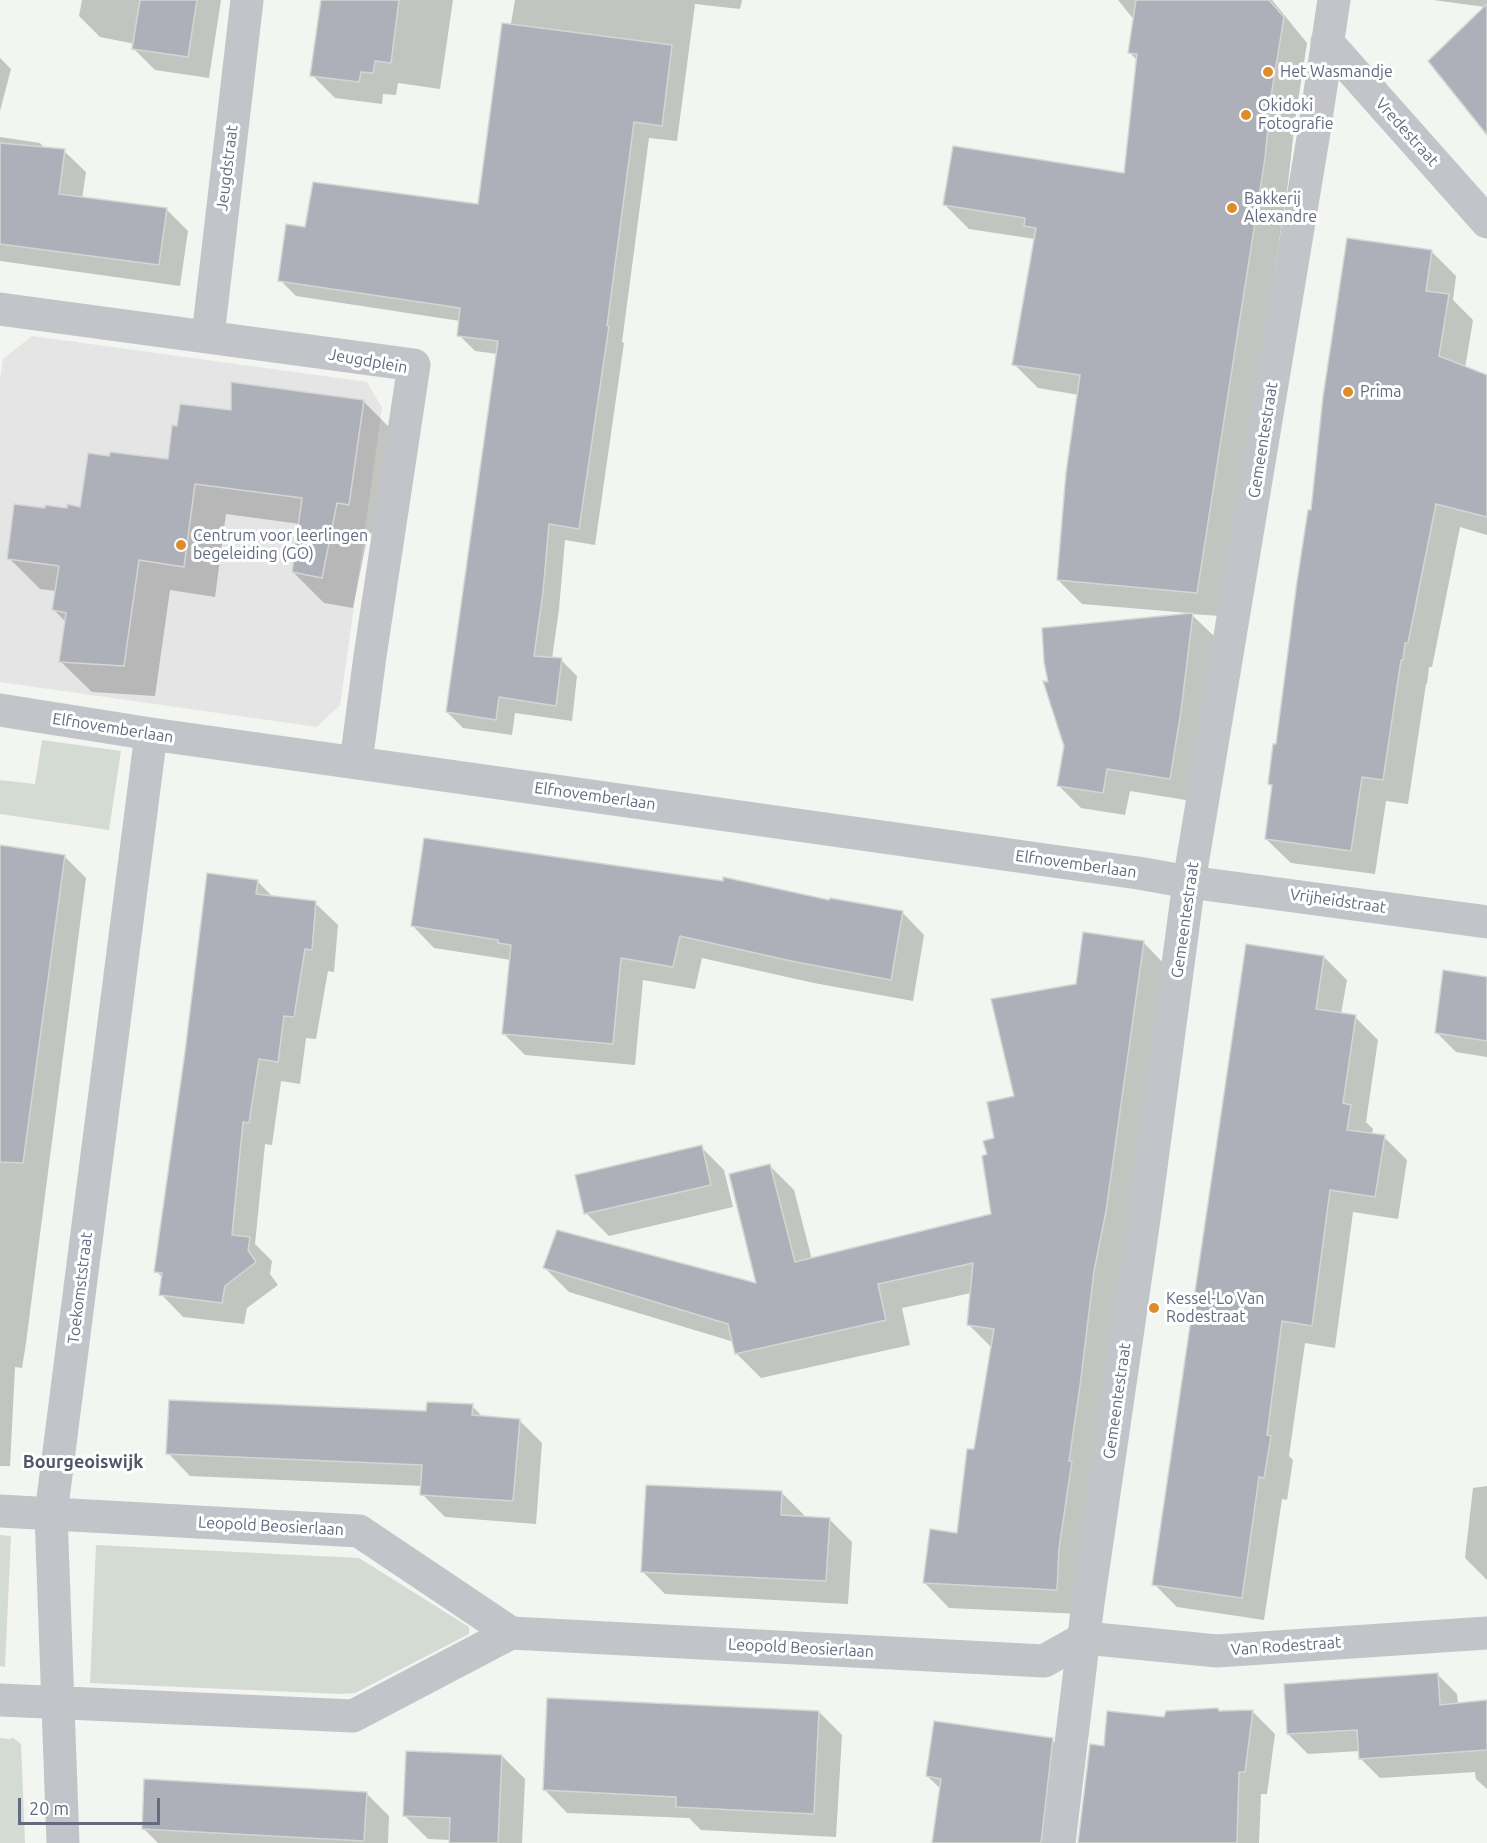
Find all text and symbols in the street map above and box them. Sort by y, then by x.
place label: Het Wasmandje [1280,62,1393,82]
marker: Het Wasmandje [1261,65,1275,79]
street label: Vredestraat [1371,94,1443,170]
place label: Okidoki Fotografie [1258,96,1334,134]
marker: Okidoki Fotografie [1239,108,1253,122]
street label: Jeugdstraat [212,124,242,212]
place label: Bakkerij Alexandre [1244,189,1317,227]
marker: Bakkerij Alexandre [1225,201,1239,215]
street label: Jeugdplein [327,345,409,377]
street label: Gemeentestraat [1244,381,1282,499]
place label: Prima [1360,382,1402,402]
marker: Prima [1341,385,1355,399]
place label: Centrum voor leerlingen begeleiding (GO) [193,526,368,564]
marker: Centrum voor leerlingen begeleiding (GO) [174,538,188,552]
street label: Elfnovemberlaan [51,709,175,747]
street label: Elfnovemberlaan [533,778,657,814]
street label: Elfnovemberlaan [1014,846,1138,882]
street label: Gemeentestraat [1167,861,1203,979]
street label: Vrijheidstraat [1289,885,1387,917]
street label: Toekomststraat [64,1231,96,1345]
place label: Kessel-Lo Van Rodestraat [1166,1289,1264,1327]
marker: Kessel-Lo Van Rodestraat [1147,1301,1161,1315]
street label: Gemeentestraat [1099,1342,1135,1460]
district label: Bourgeoiswijk [23,1451,143,1473]
street label: Leopold Beosierlaan [198,1513,344,1539]
street label: Van Rodestraat [1230,1633,1342,1659]
street label: Leopold Beosierlaan [728,1635,874,1661]
scale bar [21,1786,164,1824]
text: 20 m [29,1798,69,1818]

